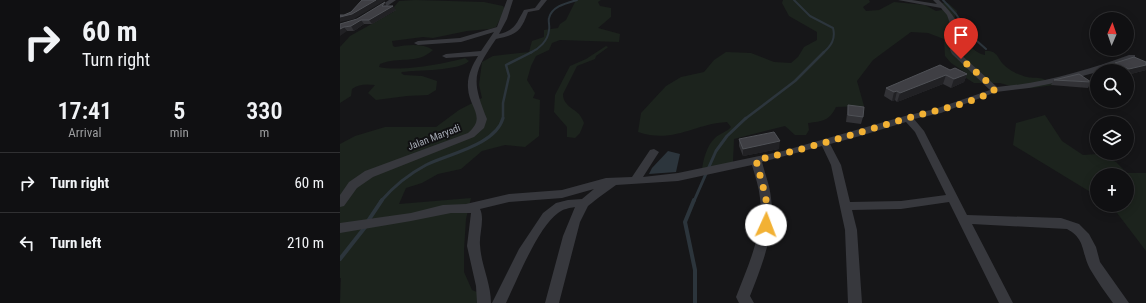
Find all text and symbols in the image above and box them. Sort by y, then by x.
north arrow [1090,12,1134,56]
map controls [1090,12,1134,212]
text: 60 m [82,15,138,48]
icon: right [16,16,68,68]
pin [944,18,978,59]
icon: arrive [950,24,972,46]
text: Turn right [82,49,150,70]
button: search [1090,64,1134,108]
text: 17:41 [58,97,112,125]
text: 5 [173,97,185,125]
text: 330 [246,97,282,125]
button: layers [1090,116,1134,160]
street label: Jalan Maryadi [406,122,462,152]
text: Arrival [68,125,101,140]
text: min [170,125,189,140]
text: m [259,125,269,140]
button: + [1090,168,1134,212]
icon: right [16,172,38,194]
text: Turn right [50,174,109,192]
text: 60 m [294,174,324,192]
position arrow [745,204,787,246]
icon: left [16,232,38,254]
text: Turn left [50,234,101,252]
text: 210 m [287,234,324,252]

